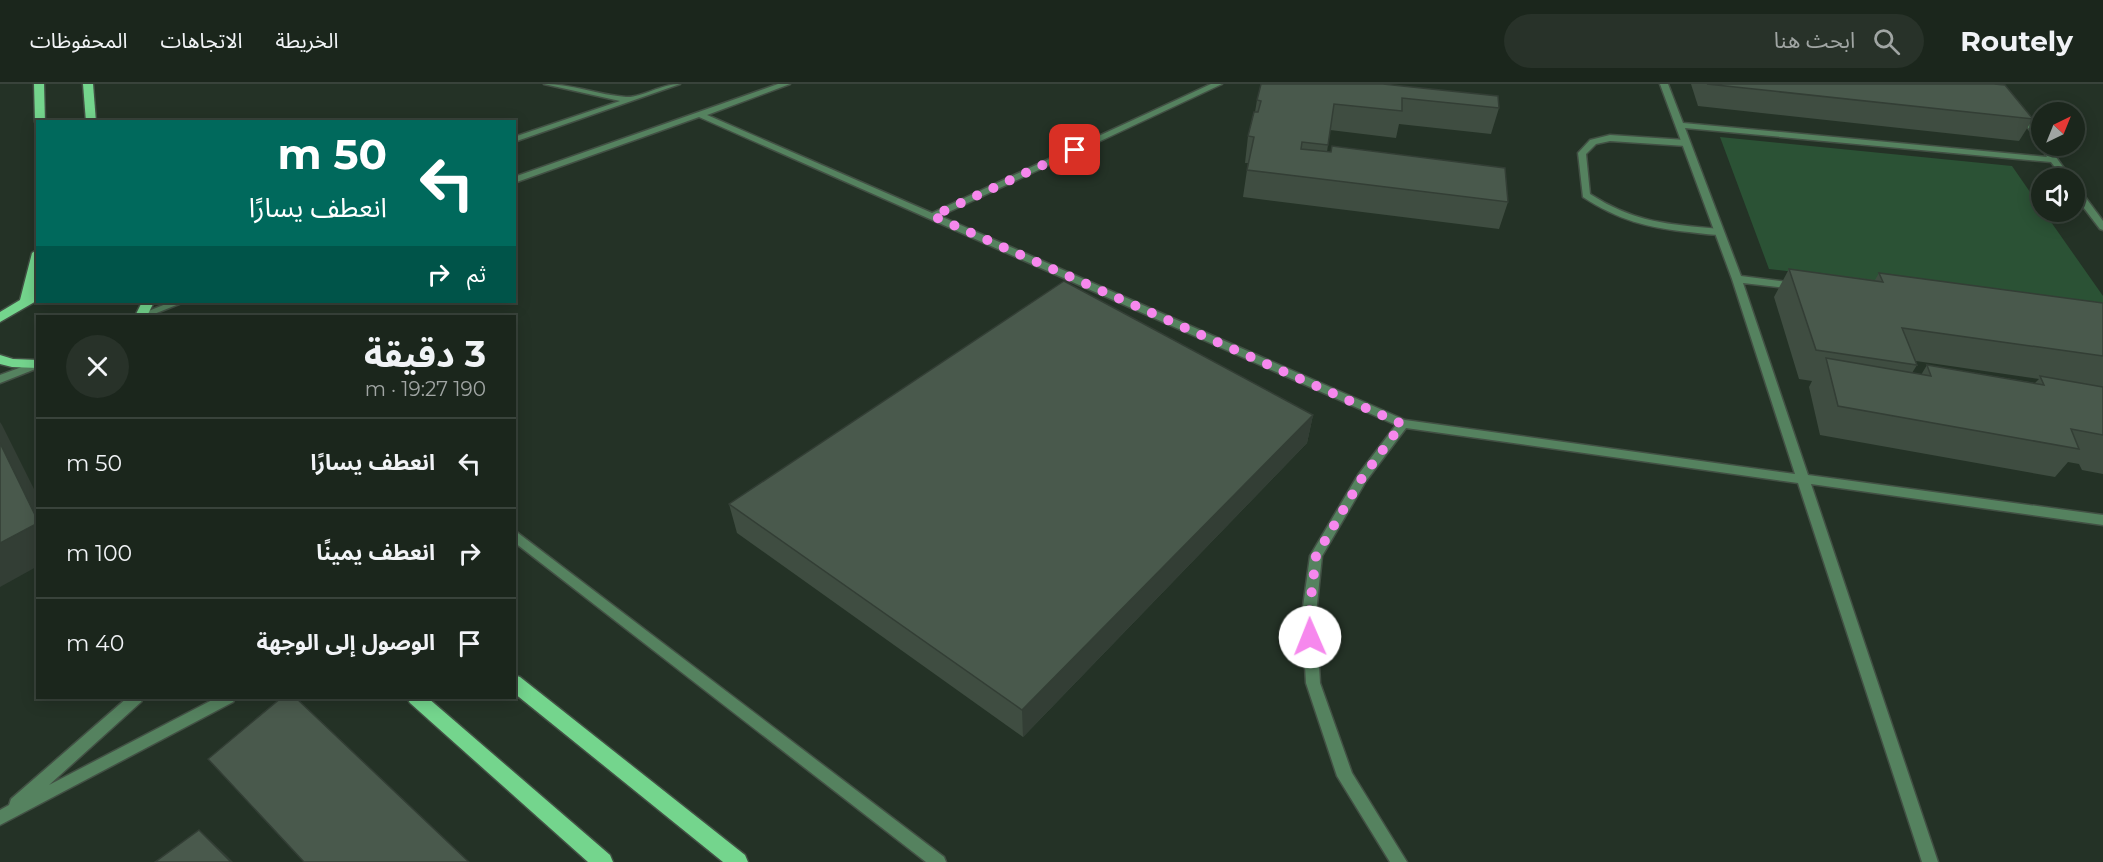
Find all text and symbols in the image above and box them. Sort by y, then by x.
search box [1504,14,1924,68]
text: Routely [1960,24,2073,58]
icon: search [1870,25,1903,58]
text: ابحث هنا [1774,27,1855,54]
text: المحفوظات [30,28,127,53]
text: الاتجاهات [160,28,242,53]
text: الخريطة [275,28,338,53]
north arrow [2031,102,2085,156]
map controls [2031,102,2085,222]
pin [1049,124,1100,175]
text: 50 m [278,128,387,180]
icon: arrive [1058,133,1091,166]
icon: left [408,144,486,222]
button: sound [2031,168,2085,222]
text: انعطف يسارًا [249,191,387,224]
icon: right [422,258,455,291]
text: ثم [467,261,486,288]
text: 3 دقيقة [364,332,486,376]
button: close [66,335,129,398]
text: 190 m · 19:27 [365,377,486,401]
icon: left [453,447,486,480]
text: انعطف يسارًا [311,449,435,476]
text: 50 m [66,450,122,477]
icon: right [453,537,486,570]
text: انعطف يمينًا [316,539,435,566]
text: 100 m [66,540,132,567]
position arrow [1278,605,1342,669]
icon: arrive [453,627,486,660]
text: الوصول إلى الوجهة [256,629,435,656]
text: 40 m [66,630,124,657]

